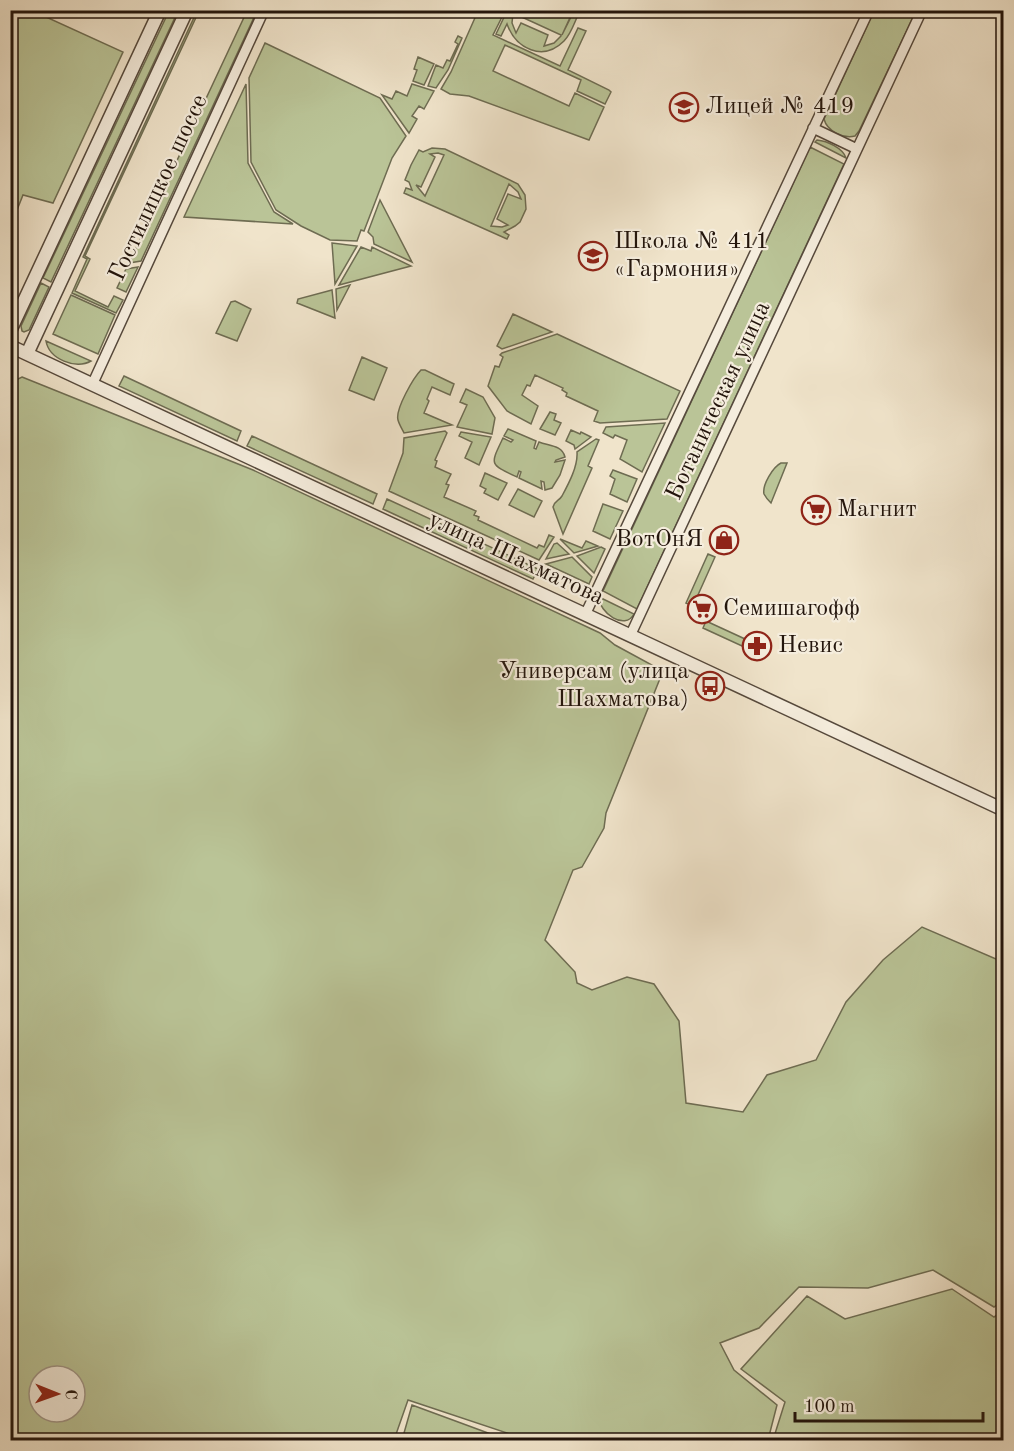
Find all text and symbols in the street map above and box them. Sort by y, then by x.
street label: Гостилицкое шоссе [105,91,213,285]
school or university icon: Лицей № 419 [668,91,700,123]
place label: Лицей № 419 [705,95,855,119]
place label: Школа № 411 «Гармония» [614,230,769,282]
school or university icon: Школа № 411 «Гармония» [577,240,609,272]
street label: Ботаническая улица [662,298,776,504]
supermarket icon: Магнит [800,494,832,526]
place label: Магнит [837,498,917,522]
street label: улица Шахматова [424,508,608,610]
shop icon: ВотОнЯ [708,524,740,556]
place label: ВотОнЯ [615,528,703,552]
supermarket icon: Семишагофф [686,593,718,625]
place label: Семишагофф [723,597,860,621]
pharmacy icon: Невис [741,630,773,662]
place label: Невис [778,634,843,658]
place label: Универсам (улица Шахматова) [498,660,689,712]
bus stop icon: Универсам (улица Шахматова) [694,670,726,702]
north arrow [27,1364,87,1424]
scale bar [795,1385,982,1423]
text: С [62,1389,78,1400]
text: 100 m [804,1398,855,1416]

